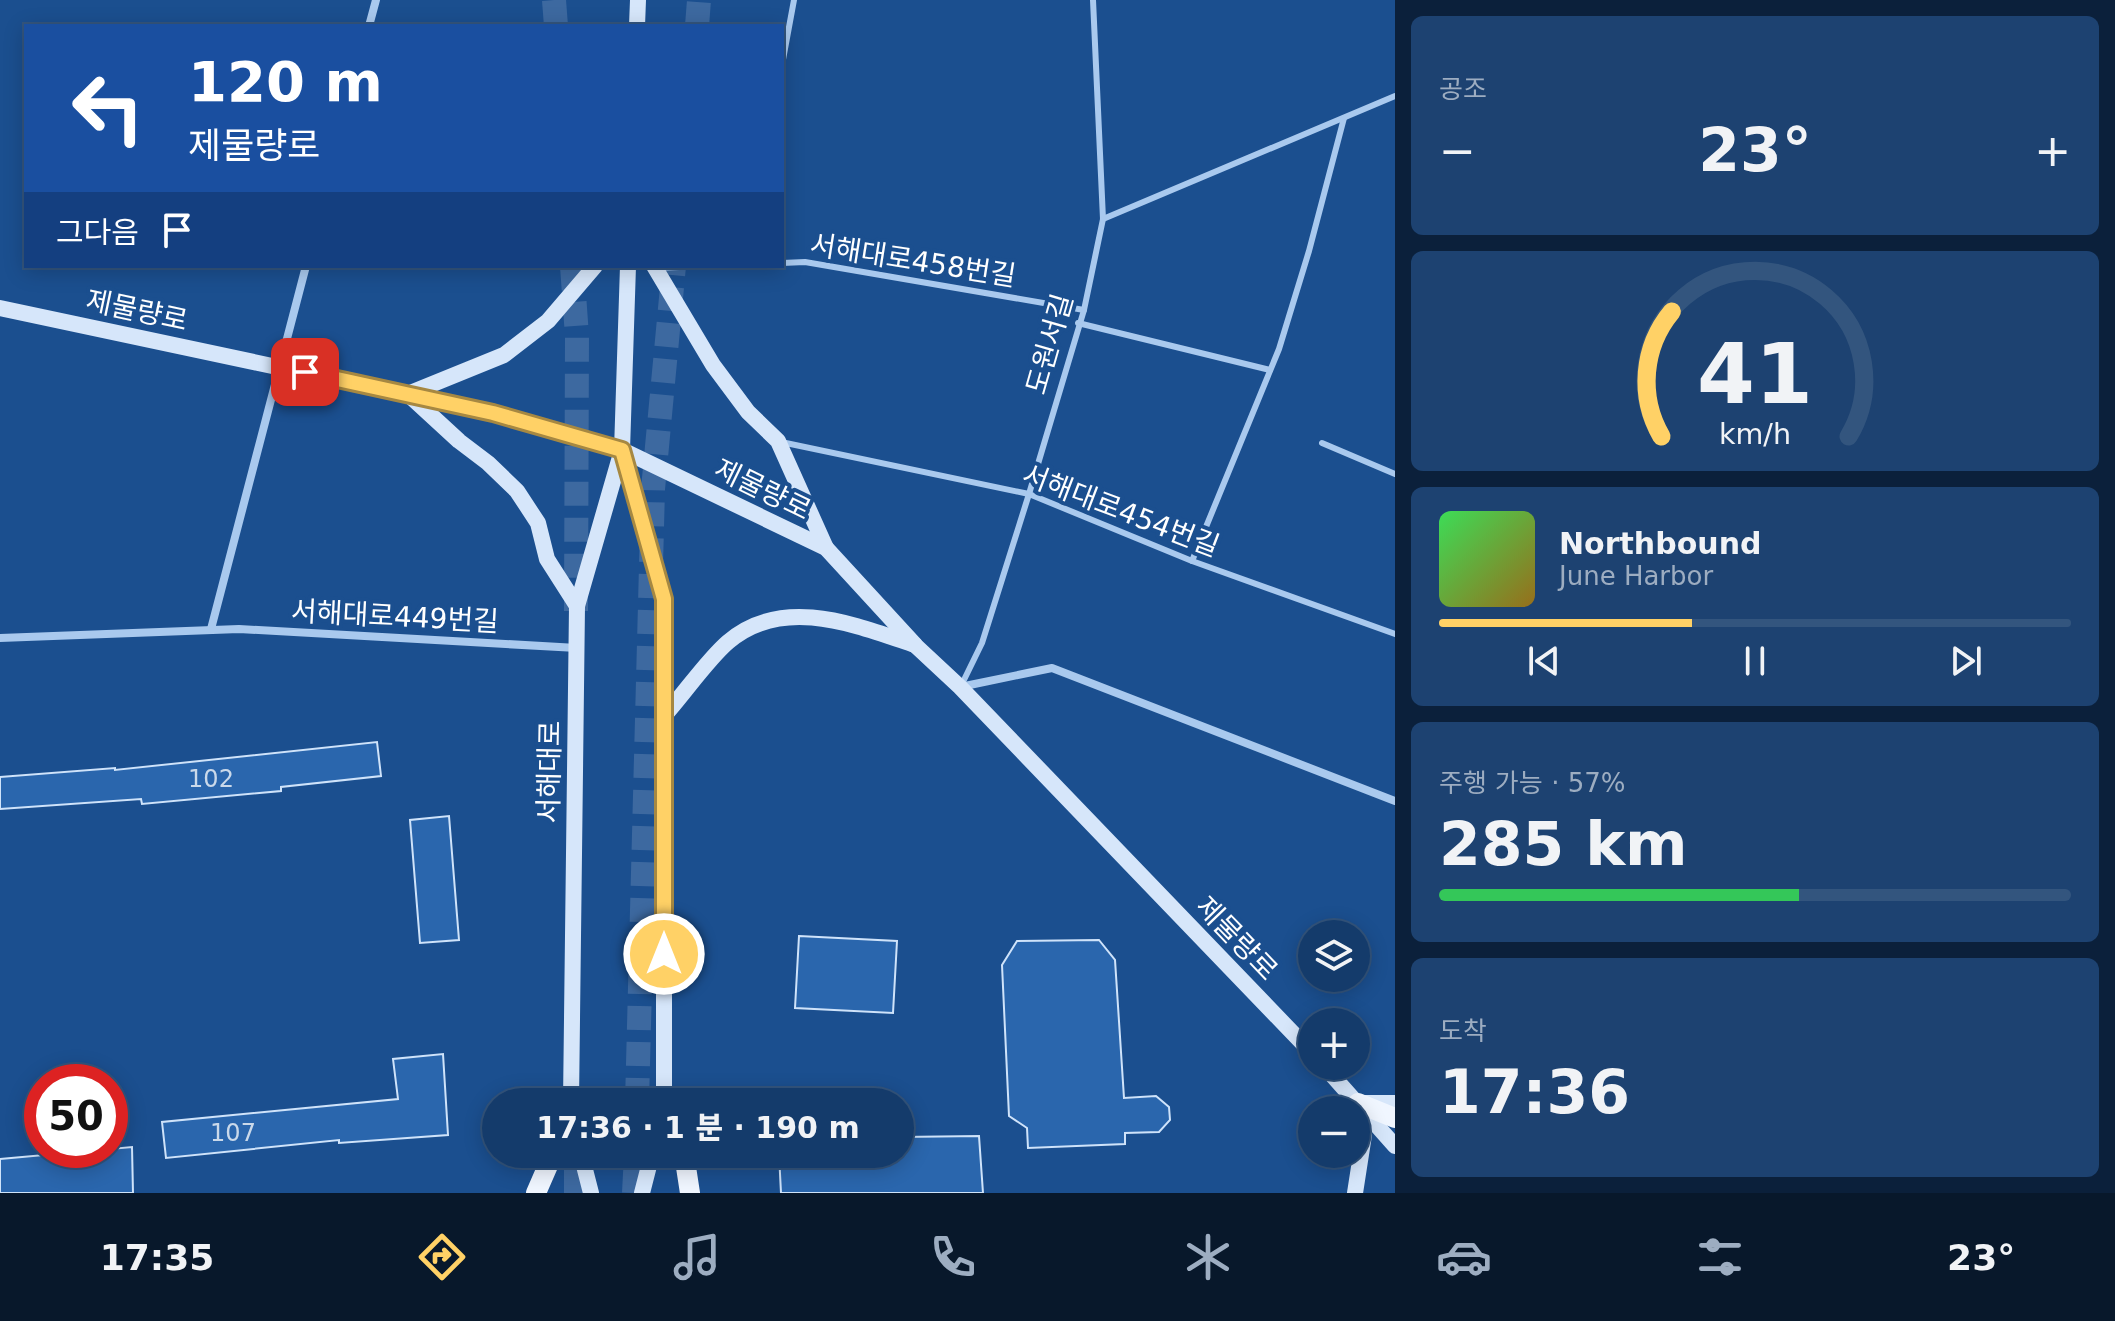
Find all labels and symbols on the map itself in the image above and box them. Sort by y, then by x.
street label: 서해대로458번길 [808,228,1018,293]
street label: 제물량로 [83,284,191,337]
street label: 도원서길 [1019,290,1080,398]
pin [271,338,339,406]
street label: 제물량로 [709,452,816,527]
street label: 서해대로454번길 [1018,458,1224,563]
street label: 서해대로449번길 [290,595,500,638]
street label: 서해대로 [532,720,567,824]
house number: 102 [188,765,234,793]
street label: 제물량로 [1189,890,1284,987]
position arrow [622,912,706,996]
speed limit sign: 50 [24,1064,128,1168]
house number: 107 [210,1119,256,1147]

